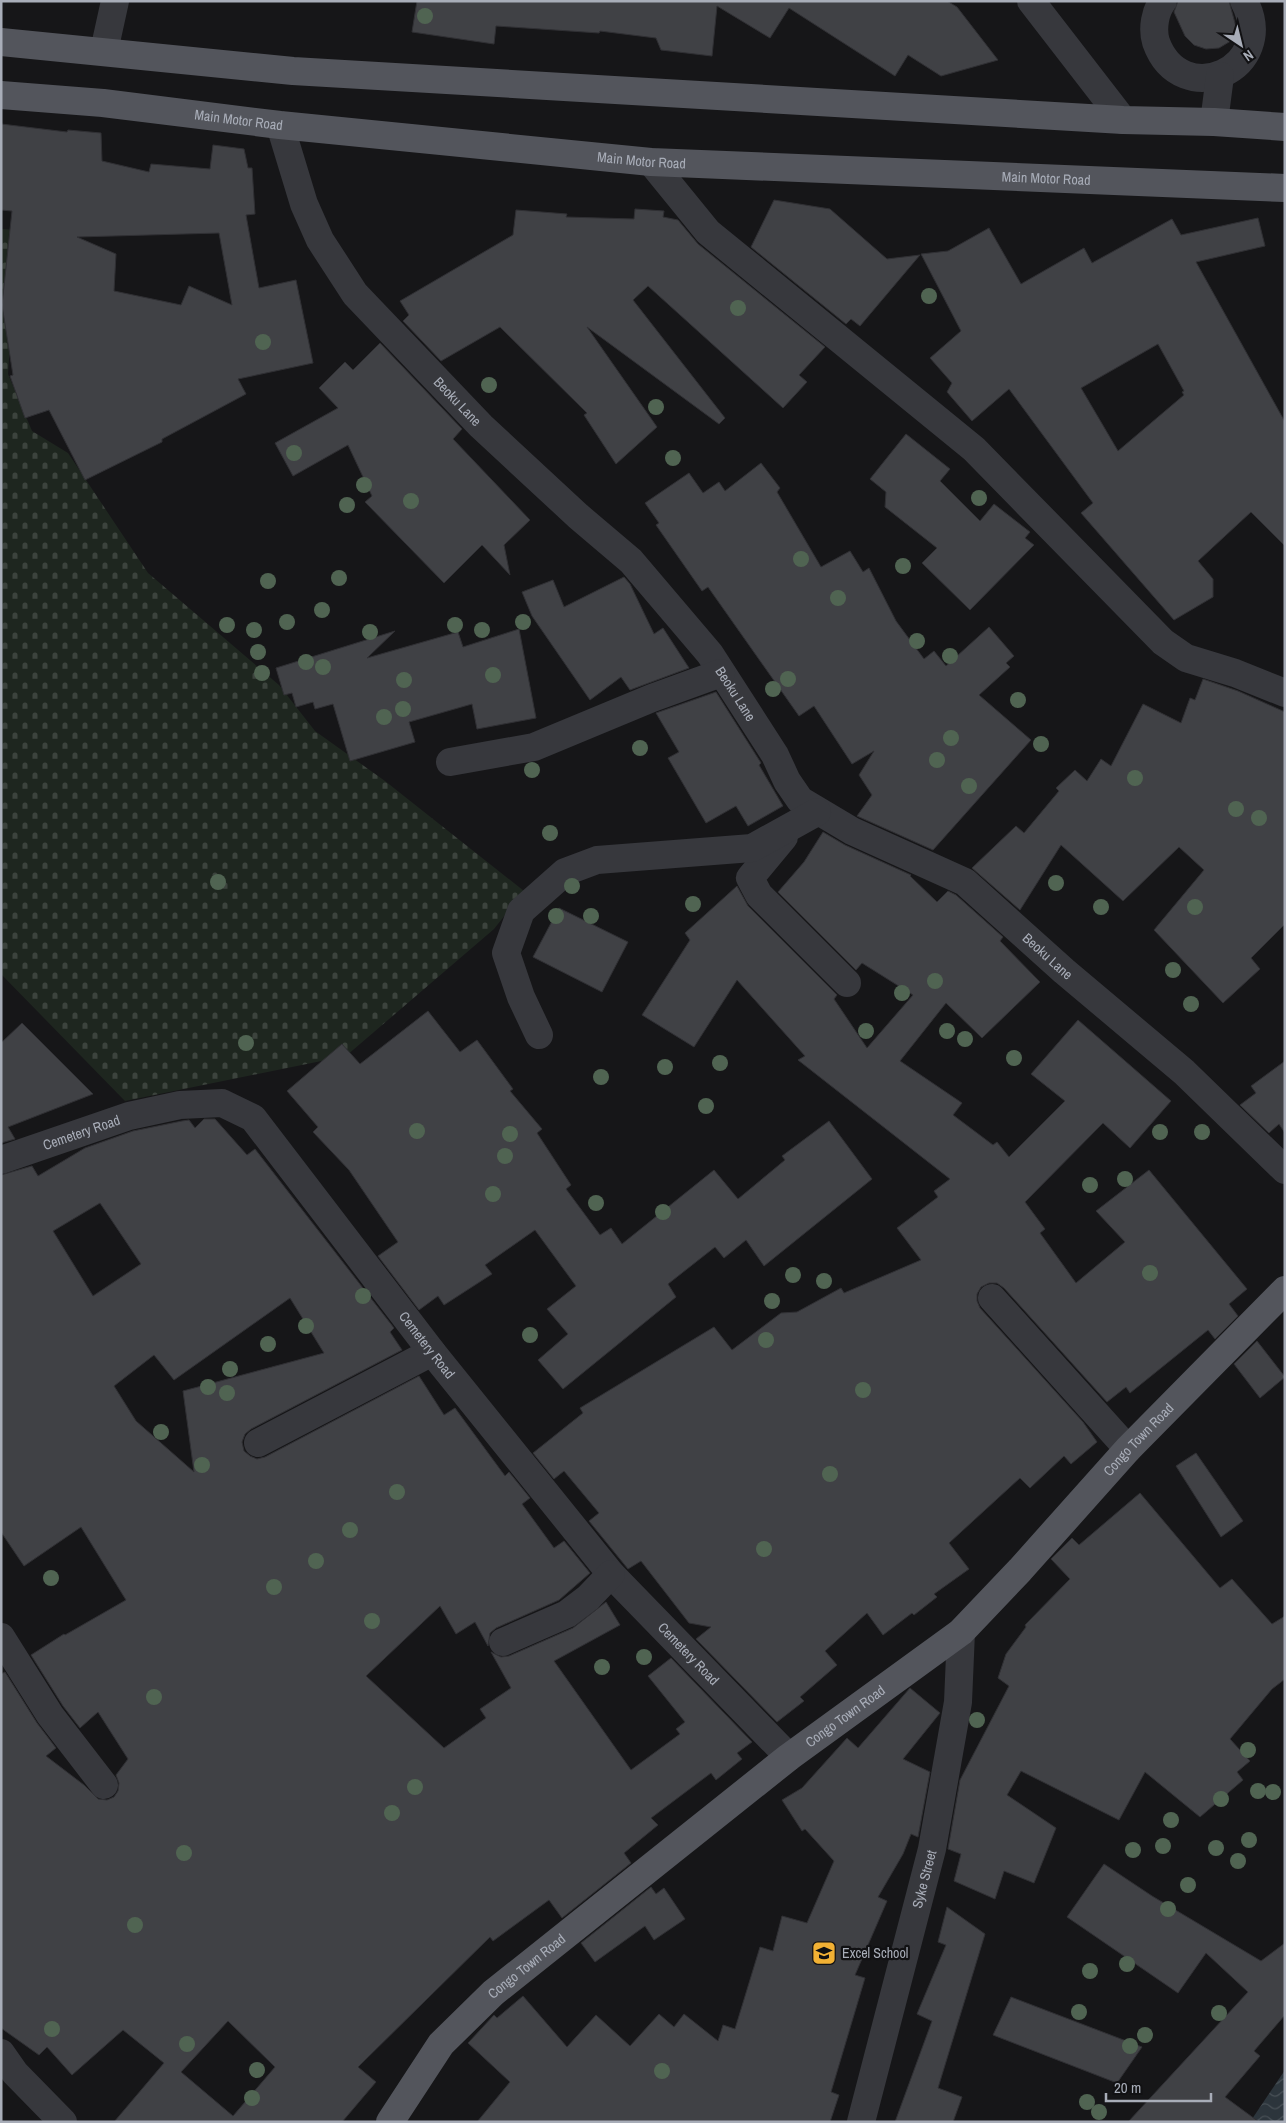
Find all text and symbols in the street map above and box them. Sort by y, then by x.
north arrow [1216,20,1266,70]
text: N [1240,46,1257,65]
street label: Main Motor Road [193,105,284,134]
street label: Main Motor Road [596,148,686,172]
street label: Main Motor Road [1001,167,1091,189]
street label: Beoku Lane [430,373,485,430]
street label: Beoku Lane [711,663,760,724]
street label: Beoku Lane [1019,929,1076,983]
street label: Cemetery Road [40,1111,122,1154]
street label: Cemetery Road [395,1308,459,1382]
street label: Congo Town Road [1099,1399,1177,1480]
street label: Cemetery Road [654,1619,723,1689]
street label: Congo Town Road [802,1681,889,1751]
street label: Syke Street [908,1848,940,1910]
street label: Congo Town Road [484,1930,569,2002]
school or university icon: Excel School [811,1940,837,1966]
place label: Excel School [842,1944,908,1962]
scale bar [1106,2070,1211,2102]
text: 20 m [1114,2077,1141,2098]

